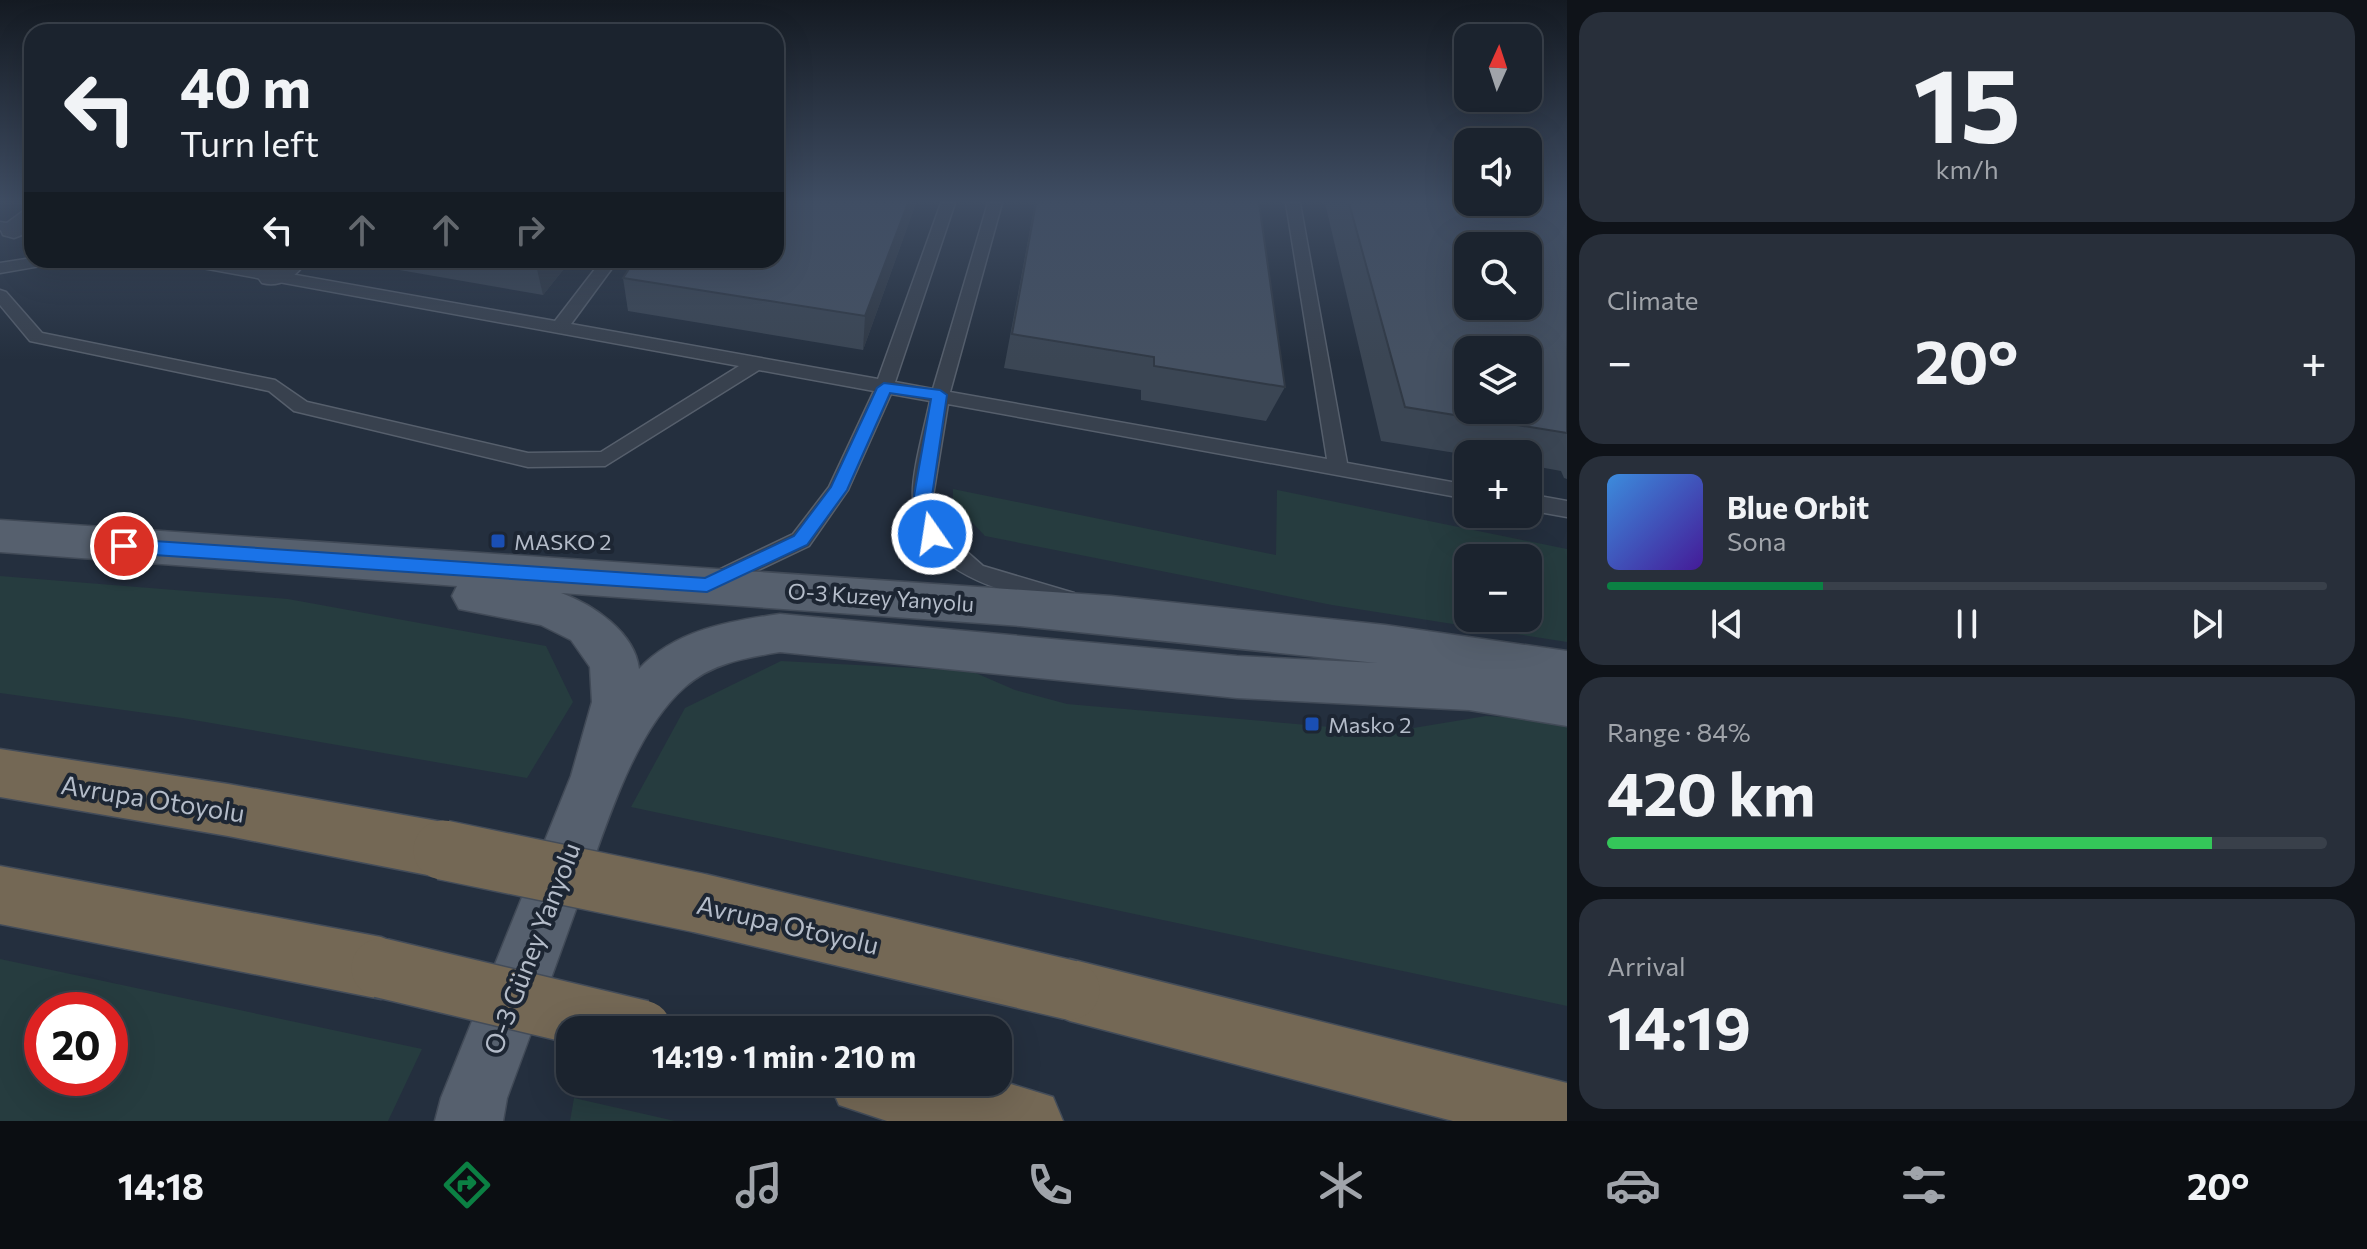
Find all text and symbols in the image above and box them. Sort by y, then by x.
north arrow [1454,24,1542,112]
map controls [1454,24,1542,632]
text: 15 [1913,37,2021,164]
text: 40 m [180,51,311,120]
icon: left [48,56,152,160]
text: Turn left [180,120,319,164]
button: sound [1454,128,1542,216]
text: km/h [1935,153,1999,184]
icon: left [256,208,300,252]
icon: ahead [340,208,384,252]
icon: ahead [424,208,468,252]
icon: right [508,208,552,252]
button: search [1454,232,1542,320]
text: Climate [1607,284,1699,315]
text: 20° [1915,323,2018,396]
text: − [1607,333,1632,387]
text: + [2301,333,2327,387]
button: layers [1454,336,1542,424]
button: + [1454,440,1542,528]
text: Blue Orbit [1727,488,1869,525]
position arrow [890,492,974,576]
pin [90,512,158,580]
icon: arrive [102,524,146,568]
text: Sona [1727,525,1786,556]
place label: MASKO 2 [514,528,612,555]
marker: MASKO 2 [489,532,507,550]
button: − [1454,544,1542,632]
street label: O-3 Kuzey Yanyolu [787,577,975,617]
icon: previous [1705,602,1749,646]
icon: pause [1945,602,1989,646]
icon: next [2185,602,2229,646]
place label: Masko 2 [1328,711,1411,738]
marker: Masko 2 [1303,715,1321,733]
text: Range · 84% [1607,716,1751,747]
text: 420 km [1607,755,1815,828]
street label: Avrupa Otoyolu [59,768,247,828]
street label: O-3 Güney Yanyolu [476,838,586,1058]
street label: Avrupa Otoyolu [694,888,882,960]
text: Arrival [1607,950,1686,981]
text: 14:19 [1607,989,1751,1062]
speed limit sign: 20 [24,992,128,1096]
text: 14:19 · 1 min · 210 m [652,1037,916,1074]
icon: directions [439,1157,495,1213]
icon: music [731,1157,787,1213]
icon: phone [1022,1157,1078,1213]
icon: climate [1313,1157,1369,1213]
icon: car [1605,1157,1661,1213]
icon: filters [1896,1157,1952,1213]
text: 14:18 [118,1163,204,1207]
text: 20° [2187,1163,2249,1207]

